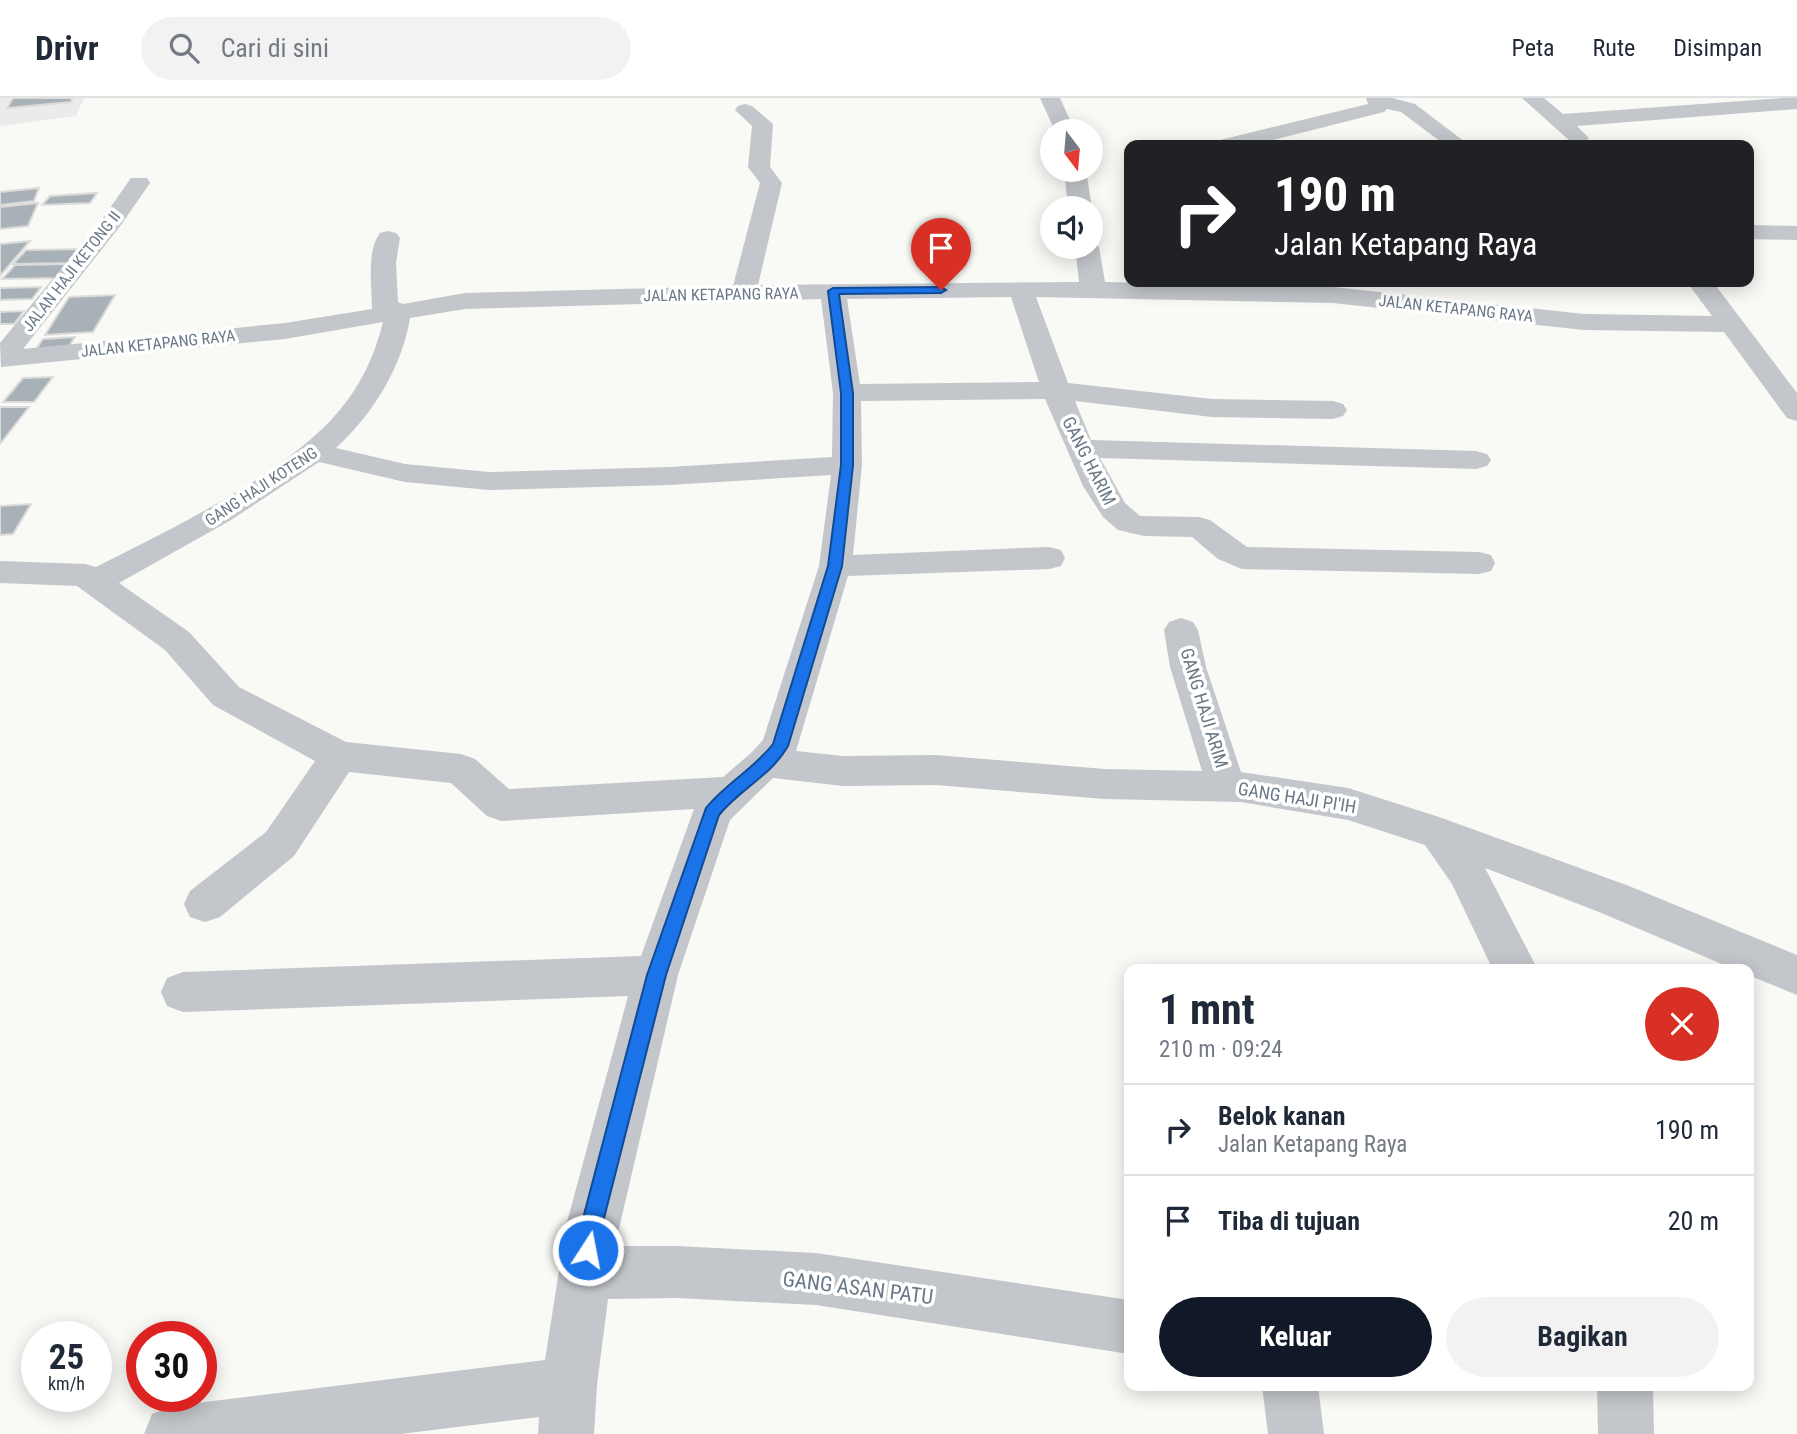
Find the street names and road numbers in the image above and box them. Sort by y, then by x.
street label: JALAN HAJI KETONG II [18,207,124,335]
street label: JALAN KETAPANG RAYA [643,284,799,305]
street label: JALAN KETAPANG RAYA [1378,291,1534,326]
street label: JALAN KETAPANG RAYA [80,326,236,361]
street label: GANG HARIM [1058,413,1121,508]
street label: GANG HAJI KOTENG [202,443,321,530]
street label: GANG HAJI ARIM [1176,645,1233,770]
street label: GANG HAJI PI'IH [1237,778,1358,817]
street label: GANG ASAN PATU [781,1267,935,1309]

